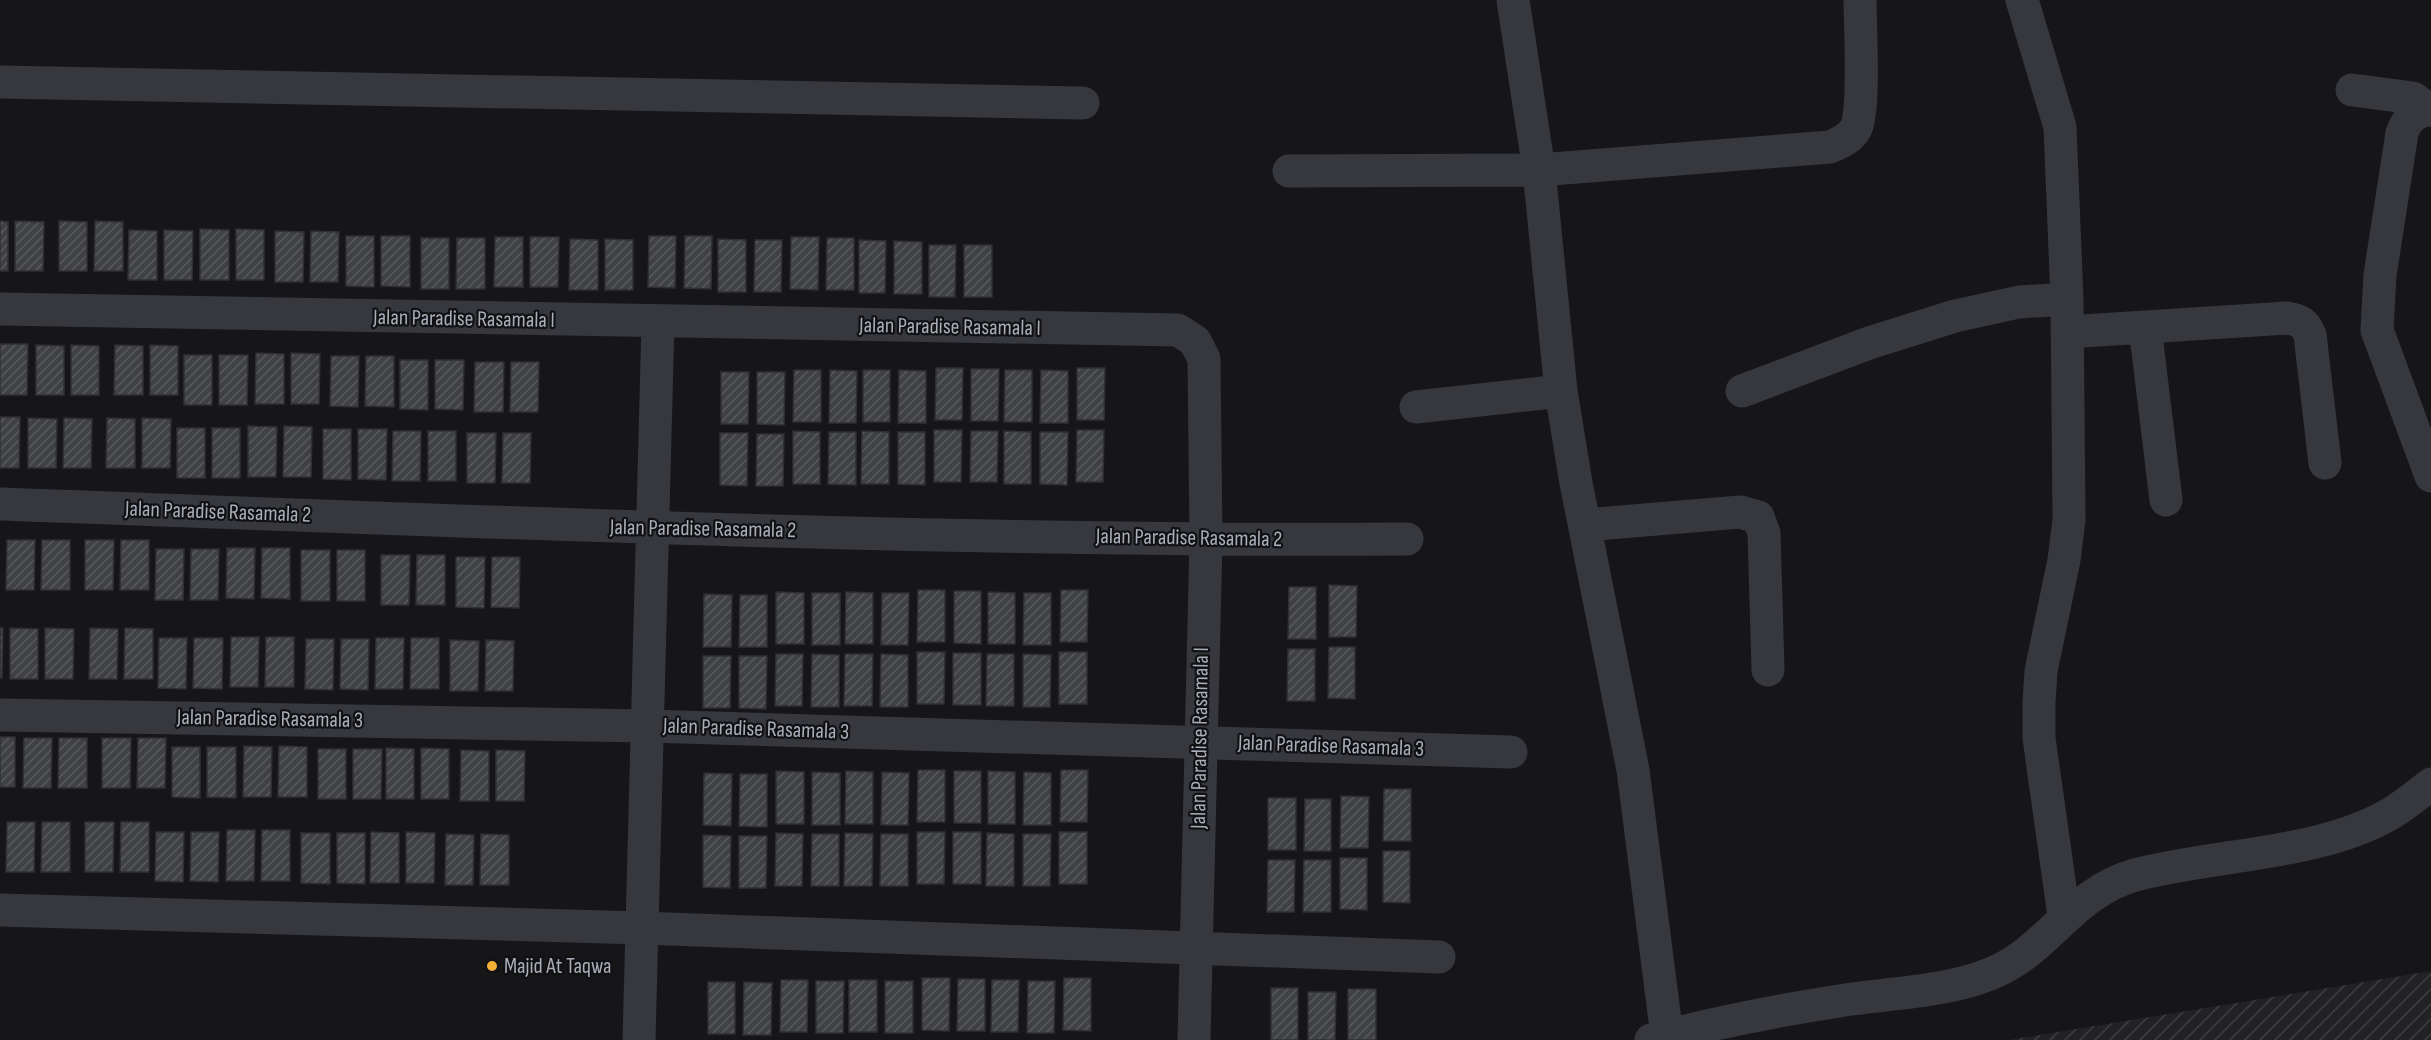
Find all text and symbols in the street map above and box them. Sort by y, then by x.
street label: Jalan Paradise Rasamala I [372,304,555,334]
street label: Jalan Paradise Rasamala I [858,312,1041,342]
street label: Jalan Paradise Rasamala 2 [123,495,312,529]
street label: Jalan Paradise Rasamala 2 [609,514,796,544]
street label: Jalan Paradise Rasamala 2 [1095,523,1282,553]
street label: Jalan Paradise Rasamala I [1185,647,1215,830]
street label: Jalan Paradise Rasamala 3 [176,704,363,734]
street label: Jalan Paradise Rasamala 3 [661,712,850,746]
street label: Jalan Paradise Rasamala 3 [1236,729,1425,763]
place label: Majid At Taqwa [504,953,612,980]
marker: Majid At Taqwa [485,959,499,973]

